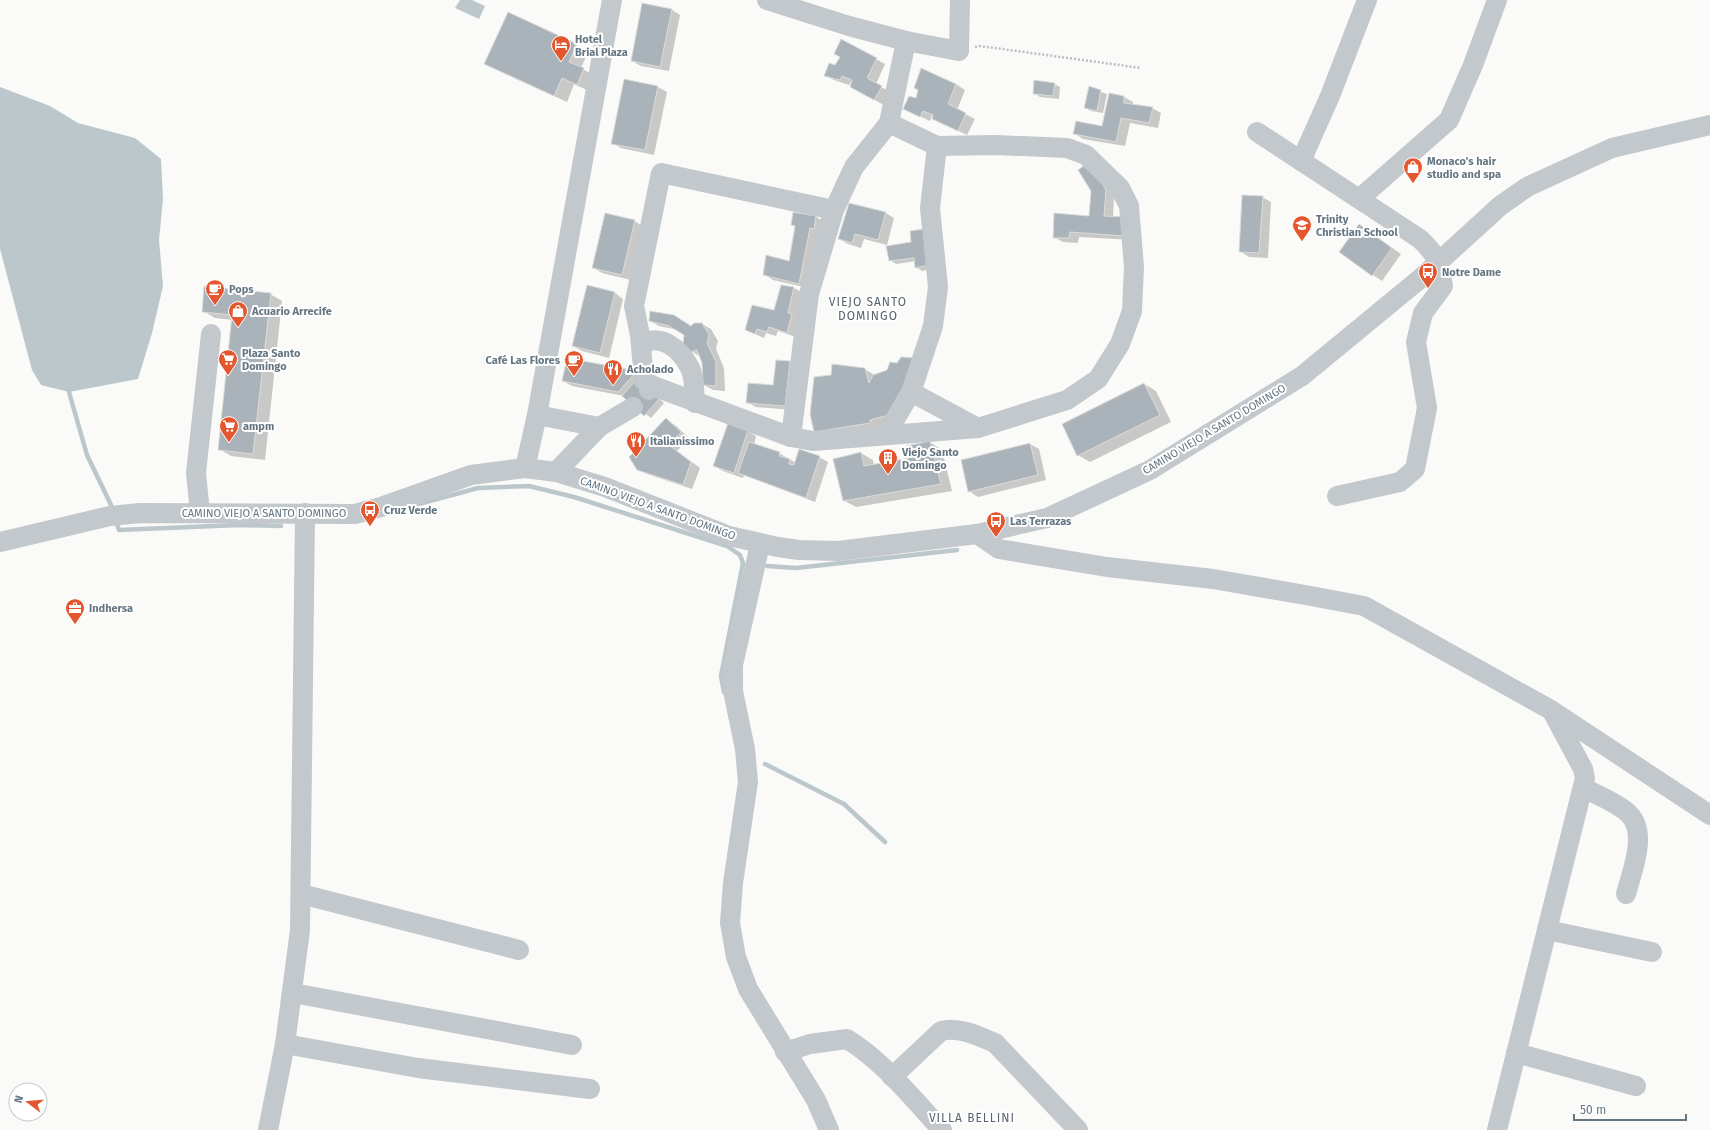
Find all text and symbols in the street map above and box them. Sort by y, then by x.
place label: Hotel Brial Plaza [575,33,628,59]
hotel icon: Hotel Brial Plaza [550,34,572,62]
place label: Monaco's hair studio and spa [1427,155,1501,181]
shop icon: Monaco's hair studio and spa [1402,156,1424,184]
place label: Trinity Christian School [1316,213,1398,239]
school or university icon: Trinity Christian School [1291,214,1313,242]
bus stop icon: Notre Dame [1417,261,1439,289]
place label: Notre Dame [1442,266,1501,279]
cafe icon: Pops [204,278,226,306]
place label: Pops [229,283,254,296]
district label: VIEJO SANTO DOMINGO [829,295,907,323]
shop icon: Acuario Arrecife [227,300,249,328]
place label: Acuario Arrecife [251,305,332,318]
place label: Plaza Santo Domingo [242,347,301,373]
supermarket icon: Plaza Santo Domingo [217,348,239,376]
cafe icon: Café Las Flores [563,349,585,377]
place label: Café Las Flores [486,354,561,367]
restaurant icon: Acholado [602,358,624,386]
place label: Acholado [626,363,674,376]
street label: CAMINO VIEJO A SANTO DOMINGO [1140,381,1288,477]
supermarket icon: ampm [218,415,240,443]
place label: ampm [243,420,274,433]
restaurant icon: Italianissimo [625,430,647,458]
place label: Italianissimo [650,435,715,448]
place label: Viejo Santo Domingo [901,446,959,472]
building icon: Viejo Santo Domingo [877,447,899,475]
street label: CAMINO VIEJO A SANTO DOMINGO [578,474,737,543]
bus stop icon: Cruz Verde [359,499,381,527]
place label: Cruz Verde [384,504,437,517]
street label: CAMINO VIEJO A SANTO DOMINGO [182,507,346,520]
bus stop icon: Las Terrazas [985,510,1007,538]
place label: Las Terrazas [1010,515,1072,528]
office icon: Indhersa [64,597,86,625]
place label: Indhersa [89,602,133,615]
north arrow [8,1082,48,1122]
text: N [12,1094,26,1105]
scale bar [1574,1096,1686,1122]
text: 50 m [1580,1103,1606,1117]
district label: VILLA BELLINI [929,1111,1015,1125]

